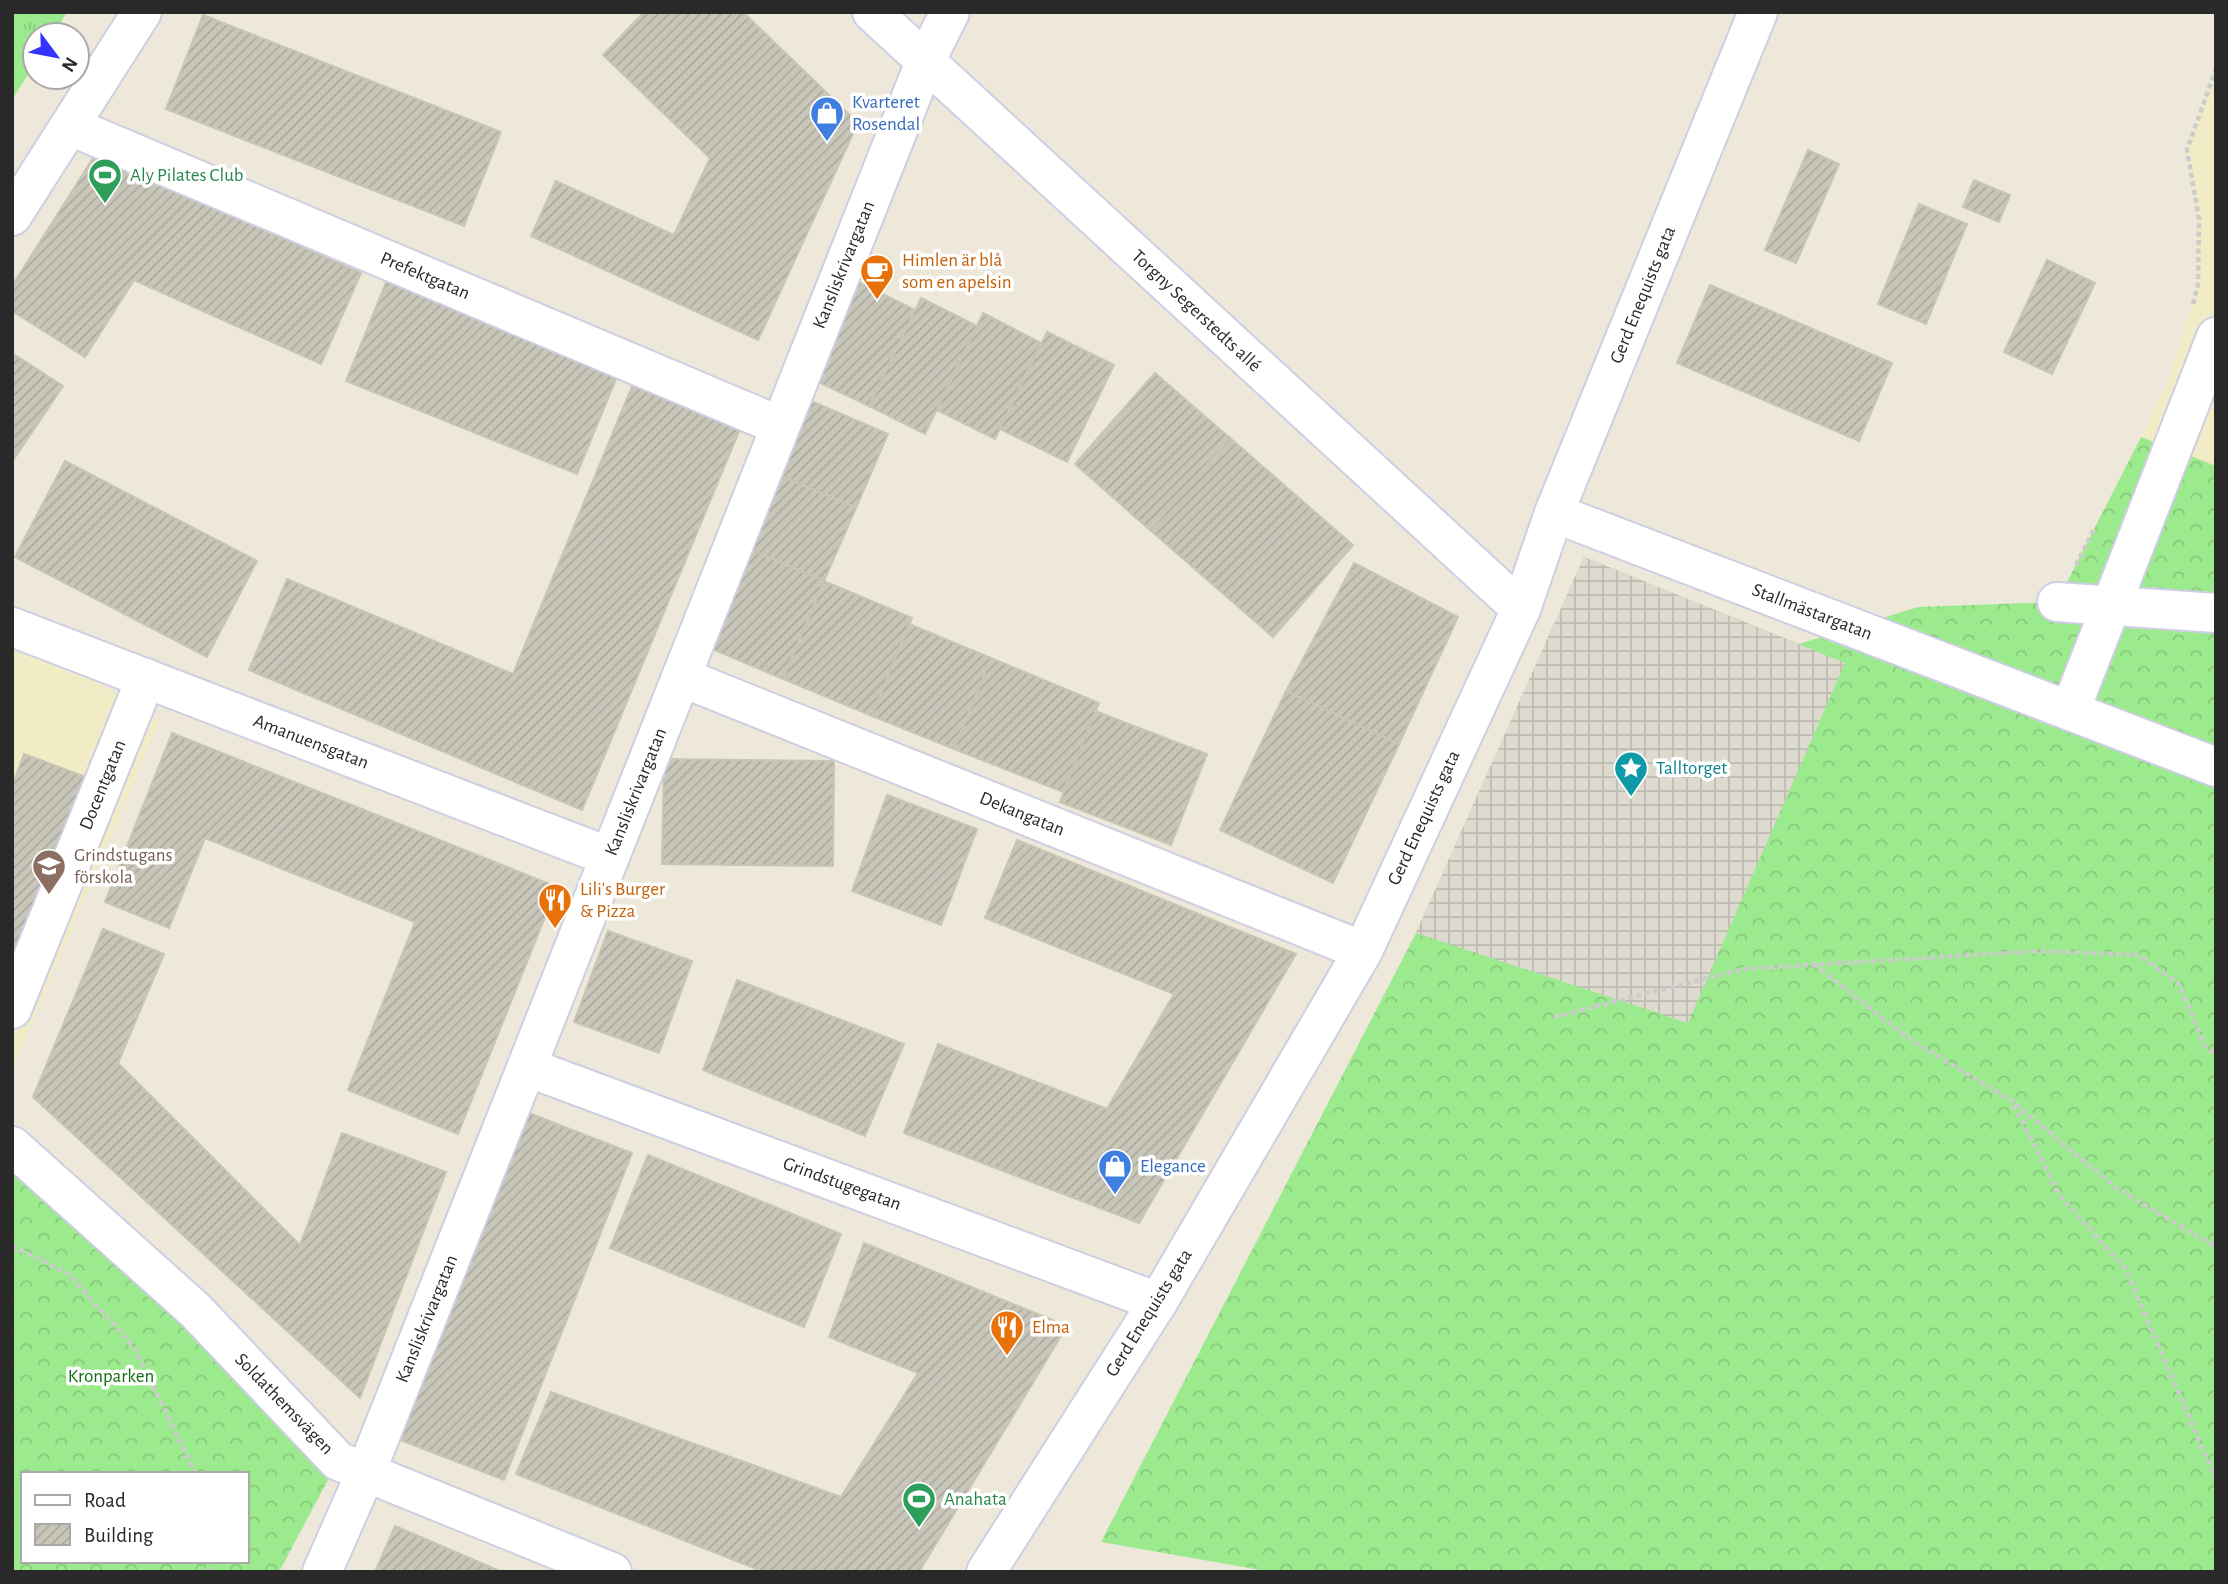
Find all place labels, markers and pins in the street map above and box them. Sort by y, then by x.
place label: Kvarteret Rosendal [852,93,920,134]
shop icon: Kvarteret Rosendal [808,94,846,143]
sports icon: Aly Pilates Club [86,156,124,205]
place label: Aly Pilates Club [130,166,244,185]
place label: Himlen är blå som en apelsin [902,251,1012,292]
cafe icon: Himlen är blå som en apelsin [858,252,896,301]
place icon: Talltorget [1612,749,1650,798]
place label: Talltorget [1656,759,1727,778]
place label: Grindstugans förskola [74,846,173,887]
school or university icon: Grindstugans förskola [30,847,68,896]
place label: Lili's Burger & Pizza [580,880,665,921]
restaurant icon: Lili's Burger & Pizza [536,881,574,930]
shop icon: Elegance [1096,1147,1134,1196]
place label: Elegance [1140,1157,1206,1176]
restaurant icon: Elma [988,1308,1026,1357]
place label: Elma [1032,1318,1070,1337]
sports icon: Anahata [900,1480,938,1529]
place label: Anahata [944,1490,1007,1509]

